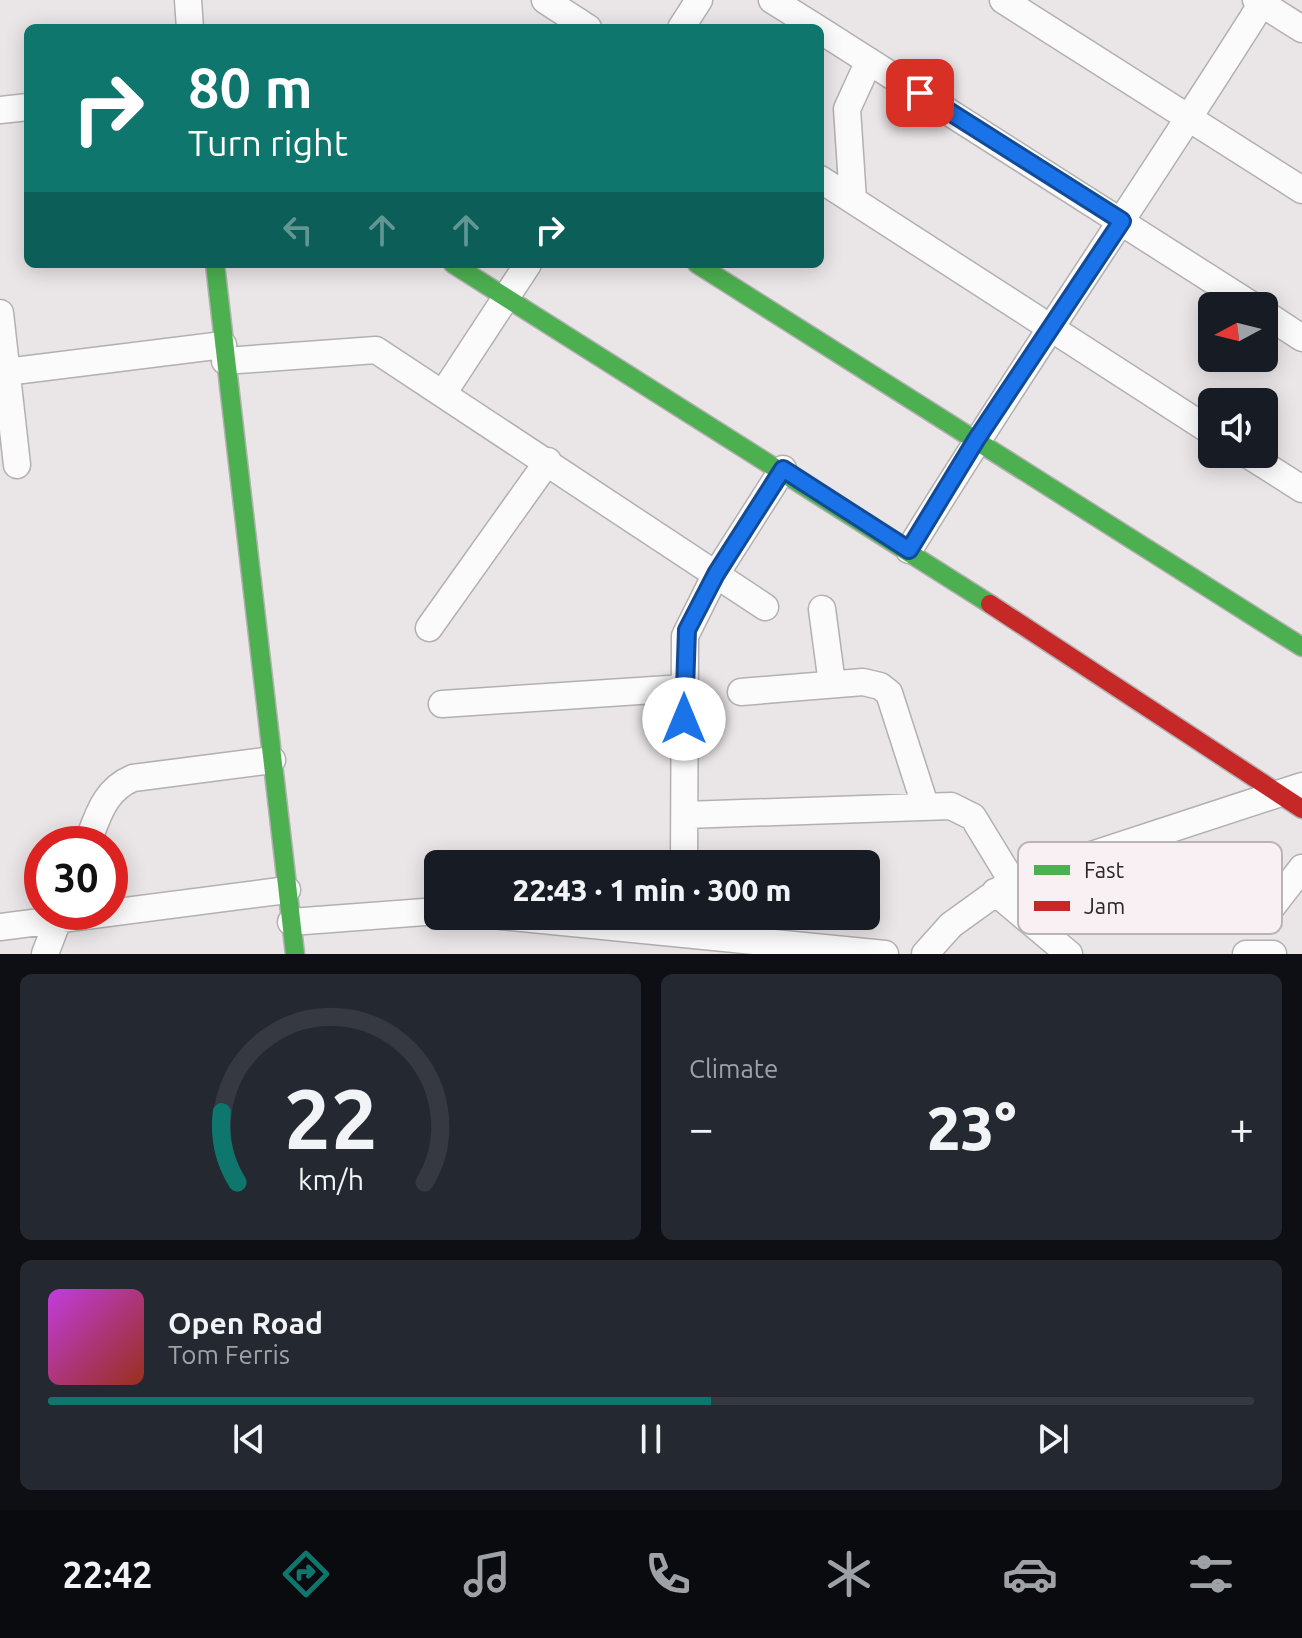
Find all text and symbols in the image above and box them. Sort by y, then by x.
icon: right [56,56,160,160]
text: 80 m [188,56,313,119]
pin [886,59,954,127]
icon: arrive [898,71,942,115]
text: Turn right [188,122,348,163]
icon: left [276,208,320,252]
icon: ahead [360,208,404,252]
icon: ahead [444,208,488,252]
icon: right [528,208,572,252]
north arrow [1198,292,1278,372]
map controls [1198,292,1278,468]
button: sound [1198,388,1278,468]
position arrow [642,677,726,761]
speed limit sign: 30 [24,826,128,930]
legend [1018,842,1282,934]
text: Fast [1084,857,1125,882]
text: 22:43 · 1 min · 300 m [513,873,791,907]
text: Jam [1084,893,1125,918]
text: Climate [689,1054,778,1083]
text: 22 [284,1071,377,1165]
text: 23° [927,1094,1016,1161]
text: − [689,1103,714,1152]
text: + [1229,1103,1254,1152]
text: km/h [298,1163,364,1195]
text: Open Road [168,1306,323,1340]
text: Tom Ferris [168,1340,290,1369]
icon: previous [227,1417,271,1461]
icon: pause [629,1417,673,1461]
icon: next [1031,1417,1075,1461]
icon: directions [278,1546,334,1602]
icon: music [459,1546,515,1602]
icon: phone [640,1546,696,1602]
icon: climate [821,1546,877,1602]
icon: car [1002,1546,1058,1602]
icon: filters [1183,1546,1239,1602]
text: 22:42 [63,1554,153,1595]

